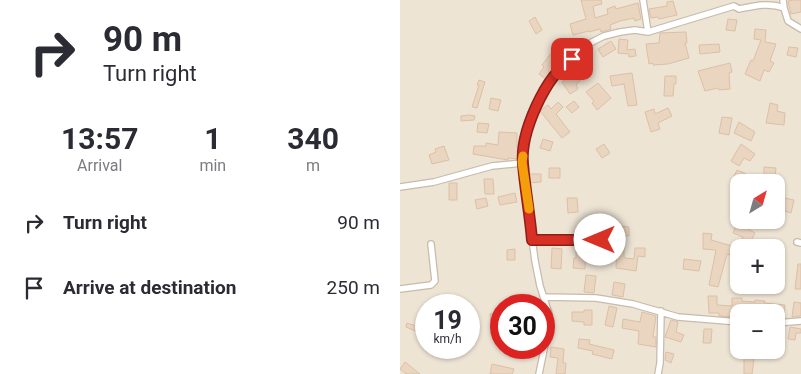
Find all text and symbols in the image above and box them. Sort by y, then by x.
text: 90 m [103,19,182,60]
icon: right [20,20,85,85]
pin [551,38,593,80]
icon: arrive [558,45,586,73]
text: Turn right [103,61,197,86]
text: 13:57 [61,121,138,156]
text: 1 [204,121,221,156]
text: 340 [287,121,339,156]
text: Arrival [77,156,122,175]
text: min [199,156,226,175]
text: m [306,156,320,175]
north arrow [730,174,785,229]
map controls [730,174,785,359]
icon: right [20,209,48,237]
text: Turn right [63,211,147,234]
text: 90 m [337,211,380,234]
position arrow [573,213,625,265]
button: + [730,239,785,294]
icon: arrive [20,274,48,302]
text: Arrive at destination [63,276,236,299]
text: 250 m [327,276,380,299]
speed limit sign: 30 [490,294,555,359]
button: − [730,304,785,359]
text: 19 [433,306,462,335]
text: km/h [433,332,462,346]

